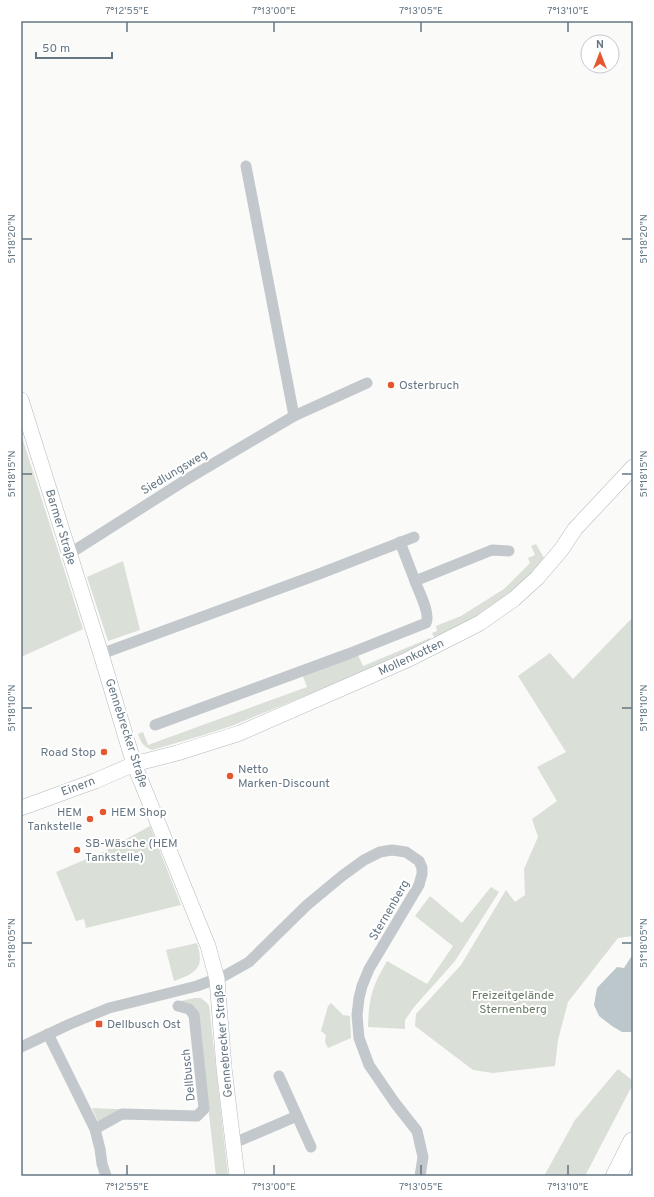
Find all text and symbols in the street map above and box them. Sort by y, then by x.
text: 7°12'55"E [105,5,149,18]
text: 7°13'00"E [252,5,296,18]
text: 7°13'05"E [399,5,443,18]
text: 7°13'10"E [547,5,589,18]
scale bar [36,34,112,60]
north arrow [580,34,620,74]
text: N [596,38,604,52]
text: 50 m [42,41,70,57]
text: 51°18'20"N [6,214,19,264]
text: 51°18'20"N [638,214,651,264]
place label: Osterbruch [399,378,459,394]
marker: Osterbruch [386,380,396,390]
street label: Siedlungsweg [138,447,211,499]
text: 51°18'15"N [6,450,19,498]
text: 51°18'15"N [638,450,651,498]
street label: Barmer Straße [41,487,79,567]
street label: Mollenkotten [376,636,447,680]
street label: Gennebrecker Straße [101,677,151,790]
text: 51°18'10"N [6,684,19,732]
text: 51°18'10"N [638,684,651,732]
place label: Road Stop [40,745,96,761]
marker: Road Stop [99,747,109,757]
place label: Netto Marken-Discount [238,762,330,792]
marker: Netto Marken-Discount [225,771,235,781]
street label: Einern [59,773,98,800]
place label: HEM Tankstelle [27,805,82,835]
place label: HEM Shop [111,805,167,821]
marker: HEM Shop [98,807,108,817]
marker: HEM Tankstelle [85,814,95,824]
place label: SB-Wäsche (HEM Tankstelle) [85,836,178,866]
marker: SB-Wäsche (HEM Tankstelle) [72,845,82,855]
street label: Sternenberg [366,877,414,944]
text: 51°18'05"N [6,918,19,968]
text: 51°18'05"N [638,918,651,968]
street label: Gennebrecker Straße [211,983,237,1098]
park label: Freizeitgelände Sternenberg [472,988,554,1018]
place label: Dellbusch Ost [107,1017,181,1033]
marker: Dellbusch Ost [94,1019,104,1029]
street label: Dellbusch [178,1048,200,1102]
text: 7°12'55"E [105,1181,149,1194]
text: 7°13'00"E [252,1181,296,1194]
text: 7°13'05"E [399,1181,443,1194]
text: 7°13'10"E [547,1181,589,1194]

